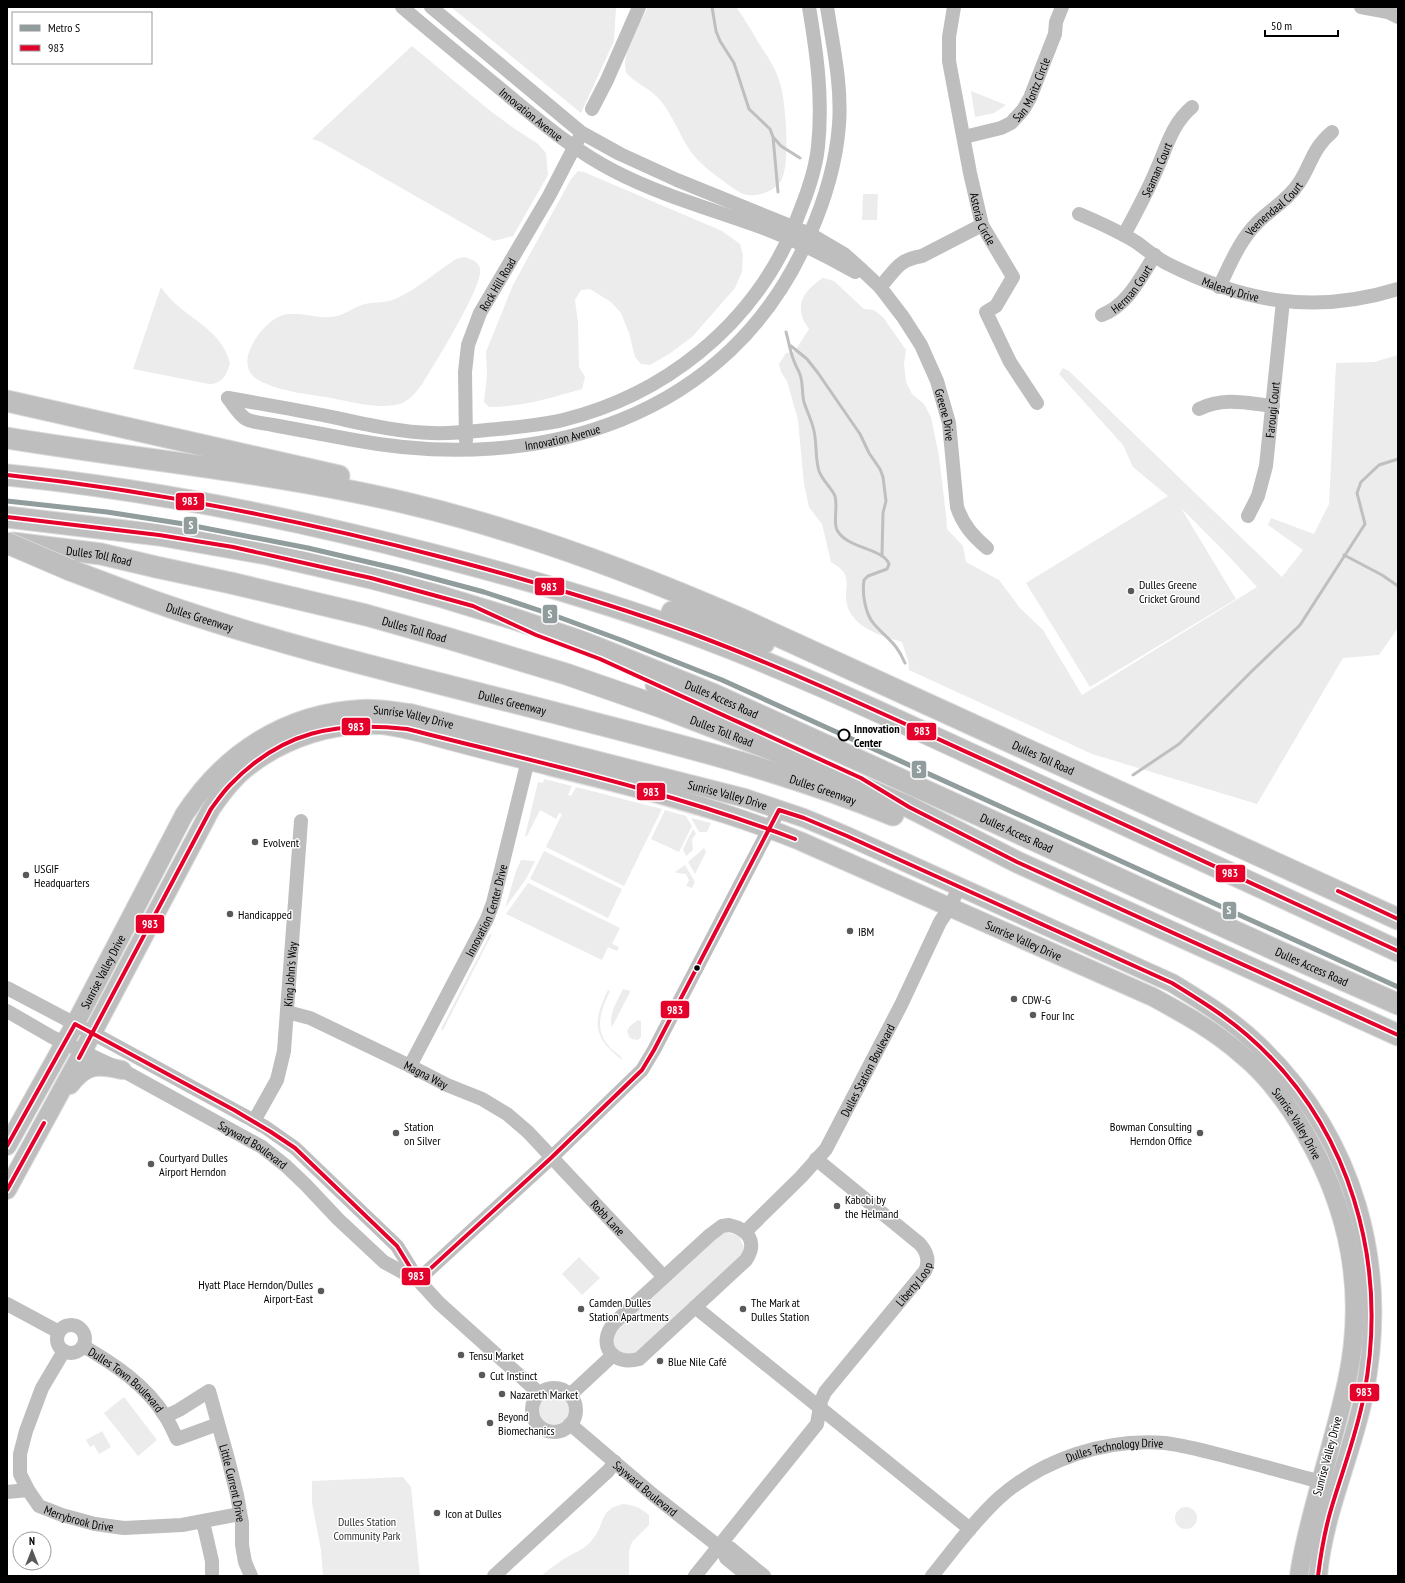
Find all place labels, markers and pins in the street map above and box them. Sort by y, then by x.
place label: Dulles Greene Cricket Ground [1139,577,1200,606]
marker: Dulles Greene Cricket Ground [1126,586,1136,596]
place label: Innovation Center [854,721,900,750]
marker: Innovation Center [837,728,851,742]
place label: Evolvent [263,835,300,850]
marker: Evolvent [250,837,260,847]
place label: USGIF Headquarters [34,861,90,890]
marker: USGIF Headquarters [21,870,31,880]
place label: Handicapped [238,907,292,922]
marker: Handicapped [225,909,235,919]
place label: IBM [858,924,874,939]
marker: IBM [845,926,855,936]
unlabelled marker [692,963,702,973]
place label: CDW-G [1022,992,1051,1007]
marker: CDW-G [1009,994,1019,1004]
place label: Four Inc [1041,1008,1075,1023]
marker: Four Inc [1028,1010,1038,1020]
place label: Station on Silver [404,1119,441,1148]
place label: Bowman Consulting Herndon Office [1110,1119,1192,1148]
marker: Station on Silver [391,1128,401,1138]
marker: Bowman Consulting Herndon Office [1195,1128,1205,1138]
place label: Courtyard Dulles Airport Herndon [159,1150,228,1179]
marker: Courtyard Dulles Airport Herndon [146,1159,156,1169]
place label: Kabobi by the Helmand [845,1192,898,1221]
marker: Kabobi by the Helmand [832,1201,842,1211]
place label: Hyatt Place Herndon/Dulles Airport-East [198,1277,314,1306]
marker: Hyatt Place Herndon/Dulles Airport-East [316,1286,326,1296]
place label: Camden Dulles Station Apartments [589,1295,669,1324]
place label: The Mark at Dulles Station [751,1295,809,1324]
marker: Camden Dulles Station Apartments [576,1304,586,1314]
marker: The Mark at Dulles Station [738,1304,748,1314]
place label: Tensu Market [469,1348,524,1363]
marker: Tensu Market [456,1350,466,1360]
place label: Blue Nile Café [668,1354,727,1369]
marker: Blue Nile Café [655,1356,665,1366]
place label: Cut Instinct [490,1368,538,1383]
marker: Cut Instinct [477,1370,487,1380]
place label: Nazareth Market [510,1387,579,1402]
marker: Nazareth Market [497,1389,507,1399]
place label: Beyond Biomechanics [498,1409,555,1438]
marker: Beyond Biomechanics [485,1418,495,1428]
place label: Icon at Dulles [445,1506,502,1521]
marker: Icon at Dulles [432,1508,442,1518]

